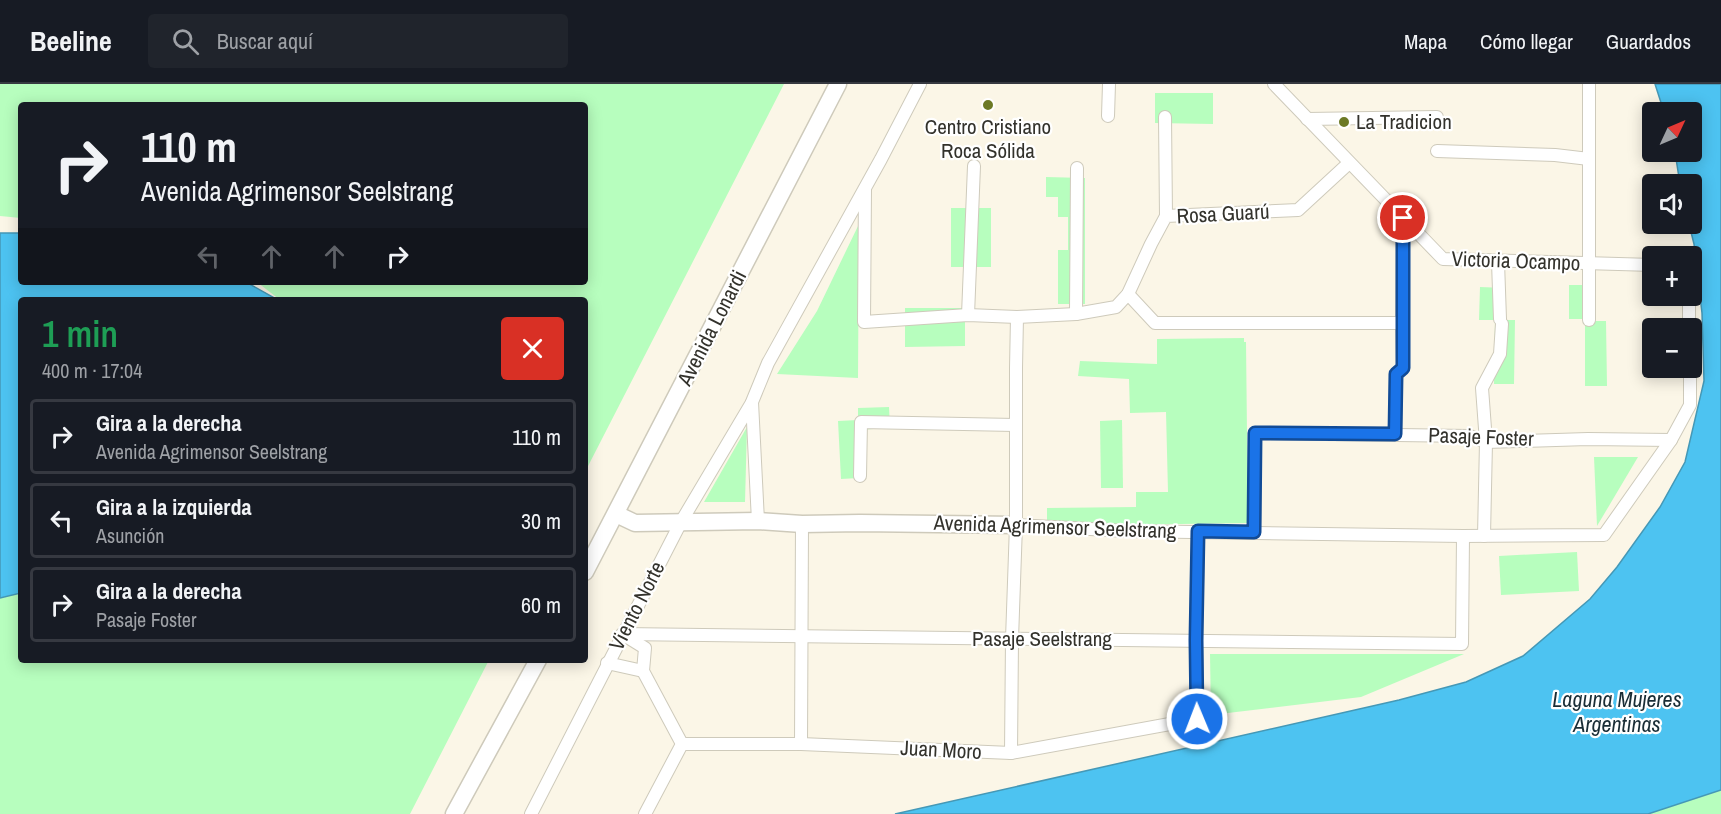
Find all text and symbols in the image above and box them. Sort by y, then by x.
search box [148,14,568,68]
text: Beeline [30,22,112,60]
icon: search [169,25,202,58]
text: Buscar aquí [217,26,313,56]
text: Mapa [1404,27,1447,56]
text: Cómo llegar [1480,27,1573,56]
text: Guardados [1606,27,1691,56]
marker: Centro Cristiano Roca Sólida [981,98,995,112]
north arrow [1642,102,1702,162]
map controls [1642,102,1702,378]
place label: La Tradicion [1356,107,1452,136]
place label: Centro Cristiano Roca Sólida [925,112,1051,165]
marker: La Tradicion [1337,115,1351,129]
text: 110 m [141,119,237,175]
icon: right [42,126,120,204]
text: Avenida Agrimensor Seelstrang [141,173,453,209]
button: sound [1642,174,1702,234]
pin [1377,192,1428,243]
street label: Rosa Guarú [1176,197,1270,230]
icon: arrive [1386,201,1419,234]
icon: left [192,240,225,273]
icon: ahead [255,240,288,273]
icon: ahead [318,240,351,273]
icon: right [381,240,414,273]
street label: Victoria Ocampo [1451,244,1581,277]
button: + [1642,246,1702,306]
street label: Avenida Lonardi [670,265,753,391]
text: 1 min [42,310,118,358]
button: close [501,317,564,380]
button: − [1642,318,1702,378]
text: 400 m · 17:04 [42,357,142,384]
text: Gira a la derecha [96,408,241,438]
icon: right [45,420,78,453]
street label: Pasaje Foster [1428,420,1534,453]
text: 110 m [512,422,561,452]
text: Avenida Agrimensor Seelstrang [96,438,327,465]
text: Gira a la izquierda [96,492,251,522]
icon: left [45,504,78,537]
text: 30 m [521,506,561,536]
street label: Avenida Agrimensor Seelstrang [932,508,1177,545]
text: Asunción [96,522,164,549]
street label: Viento Norte [602,556,671,655]
text: Gira a la derecha [96,576,241,606]
icon: right [45,588,78,621]
text: 60 m [521,590,561,620]
text: Pasaje Foster [96,606,196,633]
street label: Pasaje Seelstrang [972,624,1112,653]
water label: Laguna Mujeres Argentinas [1552,684,1682,739]
position arrow [1165,687,1229,751]
street label: Juan Moro [900,733,982,766]

